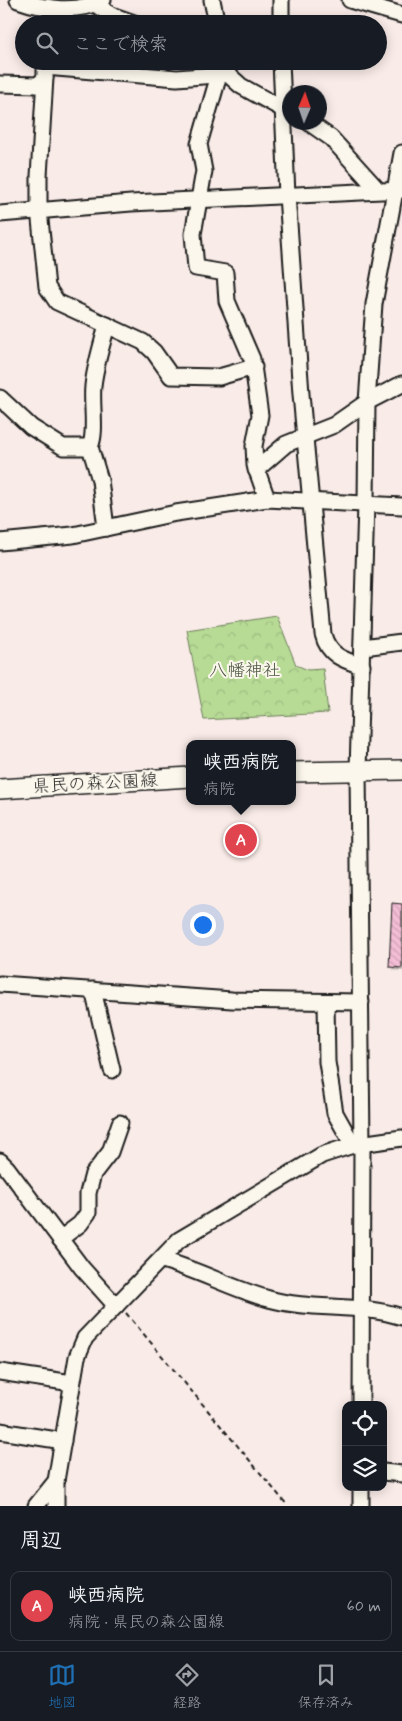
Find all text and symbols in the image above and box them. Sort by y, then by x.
search box [15,15,387,70]
icon: search [33,29,61,57]
text: ここで検索 [73,32,168,57]
north arrow [282,85,327,130]
park label: 八幡神社 [209,659,281,683]
popup [186,740,296,805]
text: 峡西病院 [203,750,279,775]
street label: 県民の森公園線 [32,769,159,799]
text: 病院 [203,779,235,800]
pin: A [225,821,257,859]
your location [190,912,216,938]
map controls [342,1401,387,1491]
button: locate [342,1401,387,1446]
button: layers [342,1446,387,1491]
text: 周辺 [20,1527,62,1555]
text: 峡西病院 [68,1583,144,1608]
text: A [32,1596,42,1617]
text: 60 m [347,1596,381,1617]
text: 病院 · 県民の森公園線 [68,1612,224,1633]
tab: 地図 [48,1661,76,1712]
tab: 経路 [173,1661,201,1712]
tab: 保存済み [298,1661,354,1712]

